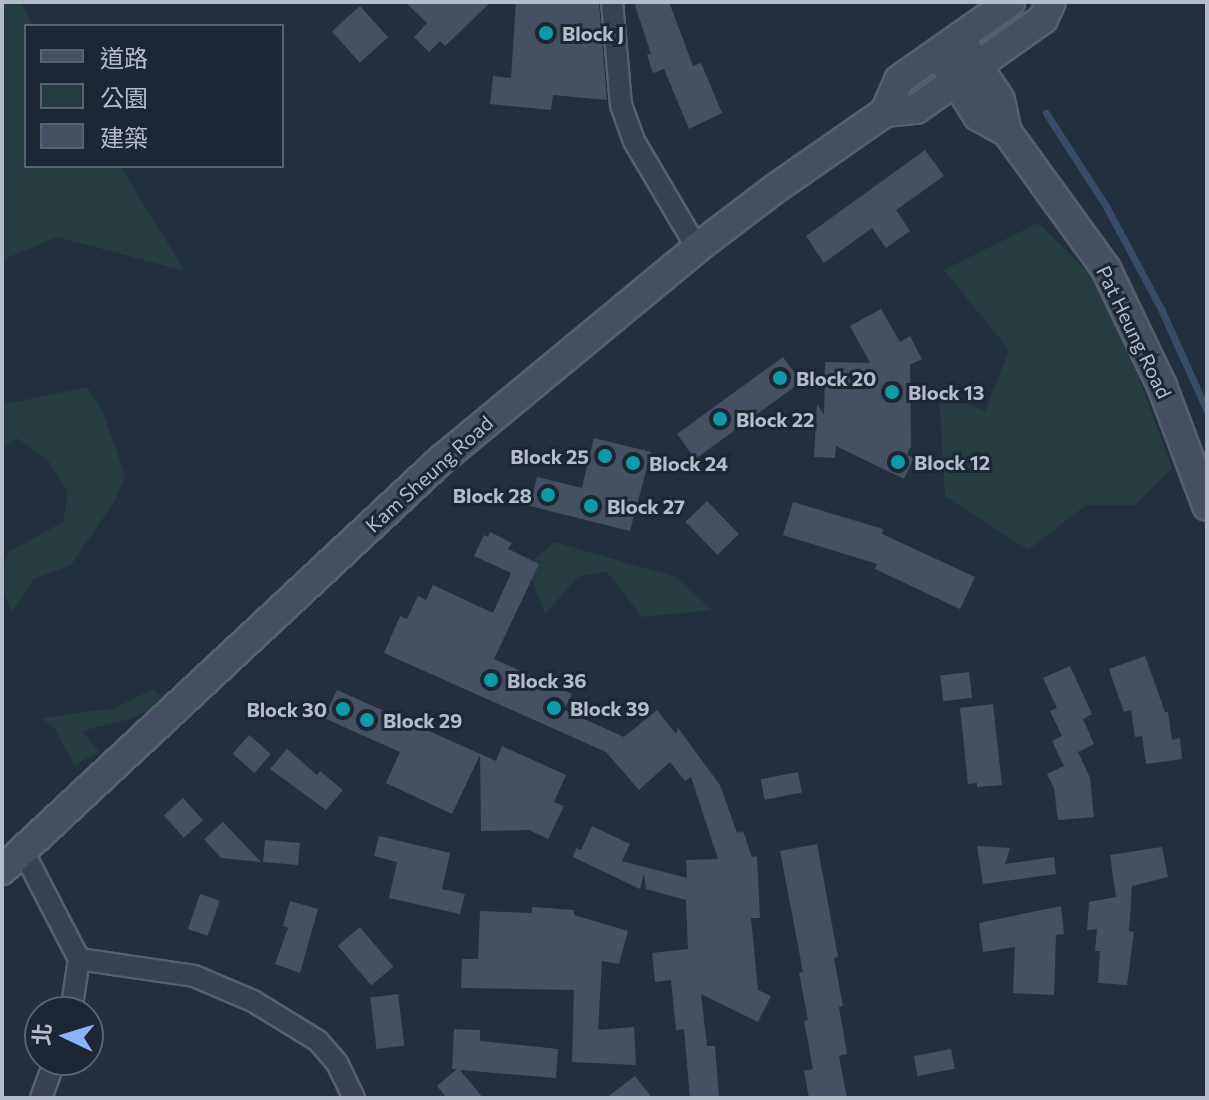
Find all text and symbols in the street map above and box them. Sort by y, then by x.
place label: Block J [562,21,624,45]
legend [24,24,284,168]
marker: Block J [537,24,555,42]
text: 道路 [100,43,148,72]
text: 公園 [100,83,148,112]
text: 建築 [100,123,148,152]
street label: Pat Heung Road [1092,262,1176,402]
place label: Block 20 [796,366,876,390]
marker: Block 20 [771,369,789,387]
place label: Block 13 [908,380,984,404]
marker: Block 13 [883,383,901,401]
place label: Block 22 [736,407,814,431]
marker: Block 22 [711,410,729,428]
street label: Kam Sheung Road [360,411,498,537]
place label: Block 25 [510,444,589,468]
marker: Block 25 [596,447,614,465]
place label: Block 12 [914,450,990,474]
place label: Block 24 [649,451,728,475]
marker: Block 12 [889,453,907,471]
marker: Block 24 [624,454,642,472]
place label: Block 28 [453,483,532,507]
marker: Block 28 [539,486,557,504]
place label: Block 27 [607,494,685,518]
marker: Block 27 [582,497,600,515]
place label: Block 36 [507,668,587,692]
marker: Block 36 [482,671,500,689]
place label: Block 39 [570,696,650,720]
place label: Block 30 [246,697,327,721]
marker: Block 39 [545,699,563,717]
marker: Block 30 [334,700,352,718]
place label: Block 29 [383,708,462,732]
marker: Block 29 [358,711,376,729]
north arrow [24,996,104,1076]
text: 北 [27,1023,56,1046]

